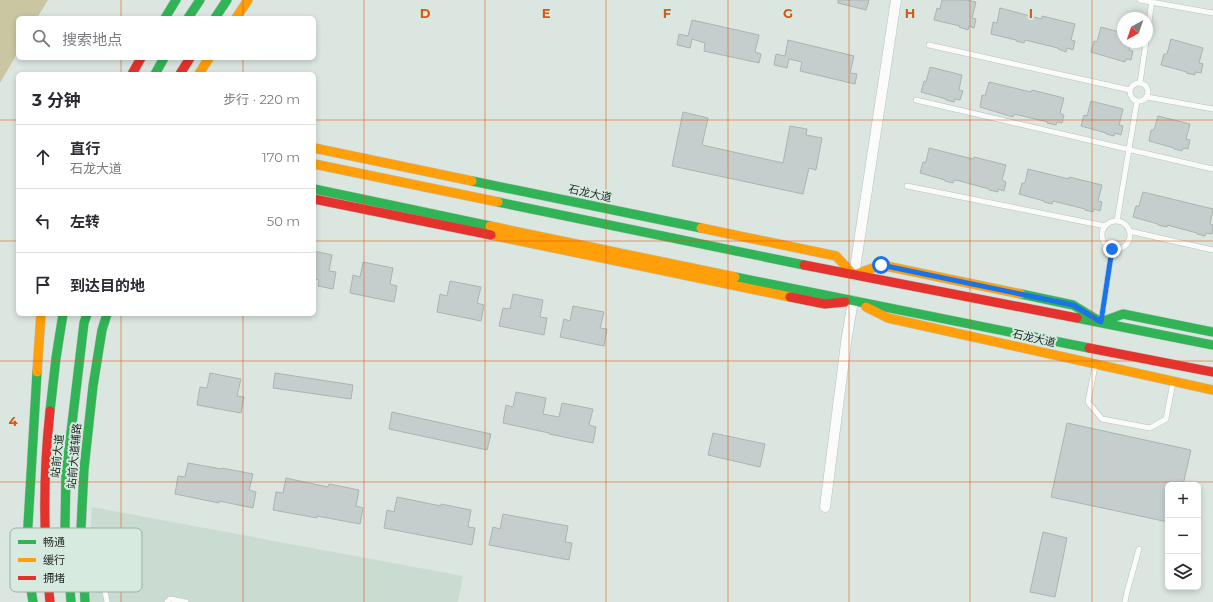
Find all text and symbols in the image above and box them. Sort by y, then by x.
text: D [420,5,431,21]
text: E [542,5,551,21]
text: F [663,5,671,21]
text: G [783,5,793,21]
text: H [905,5,915,21]
text: I [1029,5,1033,21]
north arrow [1117,12,1153,48]
search box [16,16,316,60]
icon: search [30,27,52,49]
text: 搜索地点 [62,30,122,49]
text: 3 分钟 [32,90,81,110]
text: 步行 · 220 m [223,91,300,107]
text: 直行 [70,139,100,158]
icon: ahead [32,146,54,168]
text: 170 m [262,149,300,165]
text: 石龙大道 [70,160,122,176]
street label: 石龙大道 [567,182,613,204]
icon: left [32,210,54,232]
text: 左转 [70,212,100,231]
text: 50 m [267,213,300,229]
route end [1103,240,1121,258]
route start [872,256,890,274]
icon: arrive [32,274,54,296]
text: 到达目的地 [70,276,145,295]
street label: 石龙大道 [1011,326,1057,350]
text: 4 [9,413,18,429]
street label: 站前大道辅路 [64,423,84,489]
street label: 站前大道 [48,433,66,479]
map controls [1165,482,1201,590]
button: + [1165,482,1201,518]
button: − [1165,518,1201,554]
legend [10,528,142,592]
text: 畅通 [43,535,65,549]
text: 缓行 [43,553,65,567]
button: layers [1165,554,1201,590]
text: 拥堵 [43,571,65,585]

